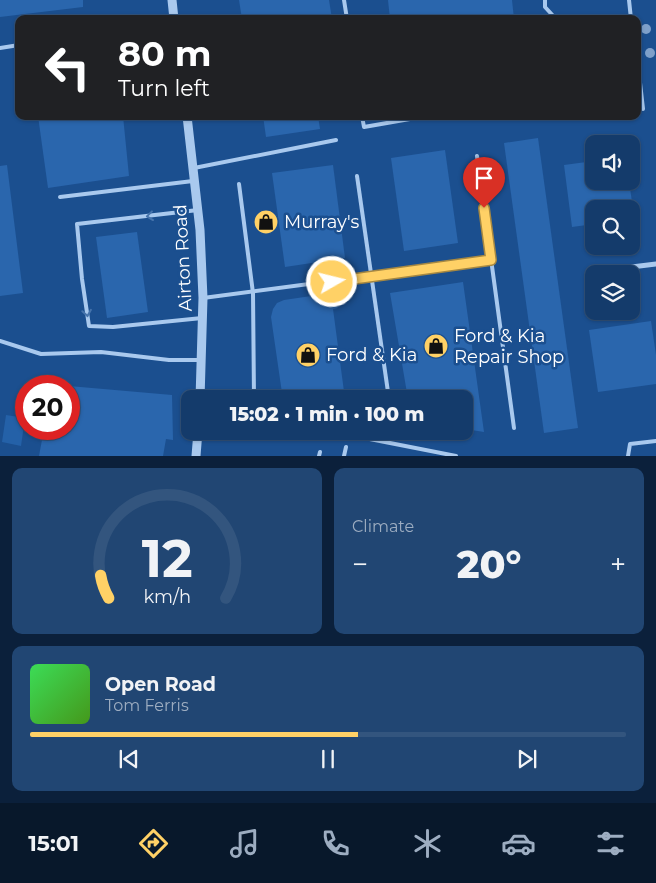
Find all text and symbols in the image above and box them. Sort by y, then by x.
text: 80 m [118,32,212,75]
icon: left [35,35,100,100]
text: Turn left [118,75,210,102]
map controls [585,135,640,320]
button: sound [585,135,640,190]
pin [463,157,505,208]
icon: arrive [470,164,498,192]
button: search [585,200,640,255]
street label: Airton Road [169,204,197,312]
shop icon: Murray's [253,209,279,235]
one-way arrow [146,210,154,221]
place label: Murray's [284,211,360,233]
position arrow [305,255,357,307]
button: layers [585,265,640,320]
one-way arrow [82,309,92,318]
place label: Ford & Kia Repair Shop [454,325,564,368]
shop icon: Ford & Kia Repair Shop [423,333,449,359]
shop icon: Ford & Kia [295,342,321,368]
place label: Ford & Kia [326,344,417,366]
speed limit sign: 20 [15,375,80,440]
text: 15:02 · 1 min · 100 m [230,403,424,426]
text: Climate [352,517,414,536]
text: 12 [141,527,193,590]
text: 20° [457,541,521,588]
text: − [352,547,368,581]
text: + [610,547,626,581]
text: km/h [143,586,191,607]
text: Open Road [105,673,216,696]
text: Tom Ferris [105,696,189,715]
icon: previous [115,745,143,773]
icon: pause [314,745,342,773]
icon: next [513,745,541,773]
icon: directions [136,826,171,861]
icon: music [227,826,262,861]
icon: phone [318,826,353,861]
icon: climate [410,826,445,861]
icon: car [501,826,536,861]
icon: filters [593,826,628,861]
text: 15:01 [28,830,79,857]

